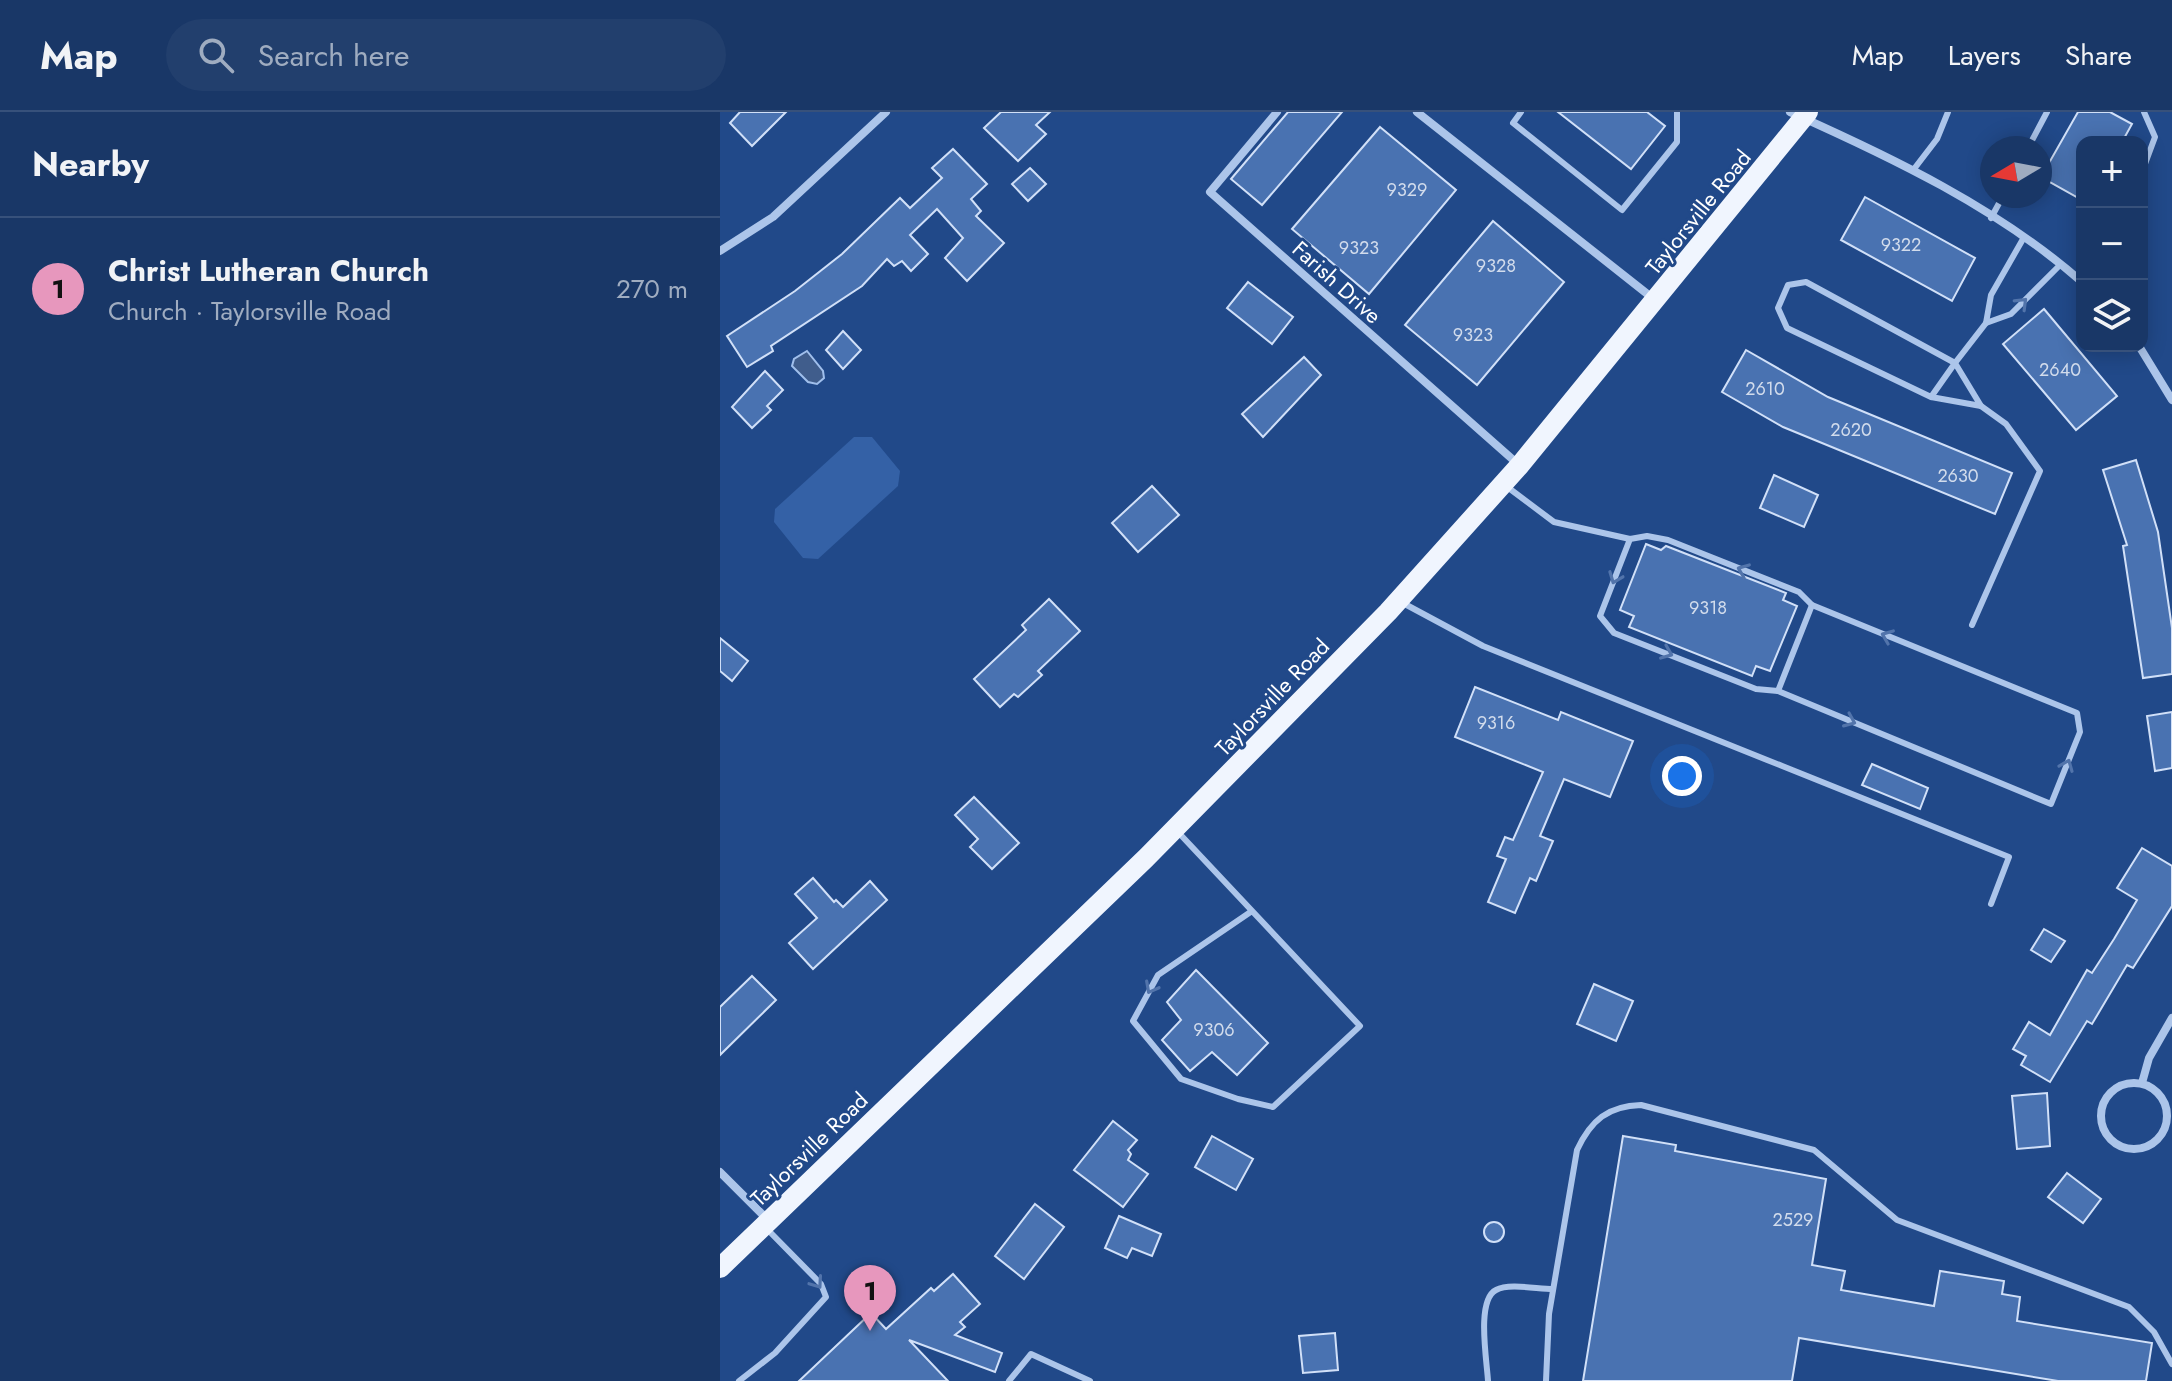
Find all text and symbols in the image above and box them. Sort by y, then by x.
search box [166,19,726,91]
text: Map [40,28,118,83]
icon: search [194,33,238,77]
text: Search here [258,34,410,77]
text: Map [1852,35,1904,76]
text: Layers [1948,35,2021,76]
text: Share [2065,35,2132,76]
north arrow [1980,136,2052,208]
map controls [2076,136,2148,352]
button: + [2076,136,2148,208]
text: Nearby [32,140,149,189]
street label: Taylorsville Road [1638,143,1758,281]
house number: 9329 [1387,177,1427,203]
button: − [2076,208,2148,280]
house number: 9322 [1881,232,1921,258]
street label: Farish Drive [1285,233,1389,331]
house number: 9323 [1339,235,1379,261]
text: Christ Lutheran Church [108,249,429,292]
house number: 9328 [1476,253,1516,279]
text: 1 [51,270,65,308]
text: 270 m [616,270,688,308]
button: layers [2076,280,2148,352]
text: Church · Taylorsville Road [108,292,391,330]
one-way arrow [2013,298,2027,312]
house number: 9323 [1453,322,1493,348]
house number: 2640 [2039,357,2081,383]
house number: 2610 [1745,376,1785,402]
house number: 2620 [1830,417,1872,443]
house number: 2630 [1937,463,1979,489]
one-way arrow [1737,563,1751,580]
one-way arrow [1608,570,1625,584]
house number: 9318 [1689,595,1727,621]
one-way arrow [1881,629,1895,645]
street label: Taylorsville Road [1208,631,1336,763]
one-way arrow [1659,644,1673,660]
house number: 9316 [1477,710,1515,736]
one-way arrow [1842,711,1856,728]
your location [1662,756,1702,796]
one-way arrow [2057,759,2073,773]
one-way arrow [1145,980,1160,994]
house number: 9306 [1193,1017,1235,1043]
street label: Taylorsville Road [743,1085,875,1213]
house number: 2529 [1772,1207,1814,1233]
pin: 1 [844,1265,896,1331]
one-way arrow [807,1274,822,1289]

